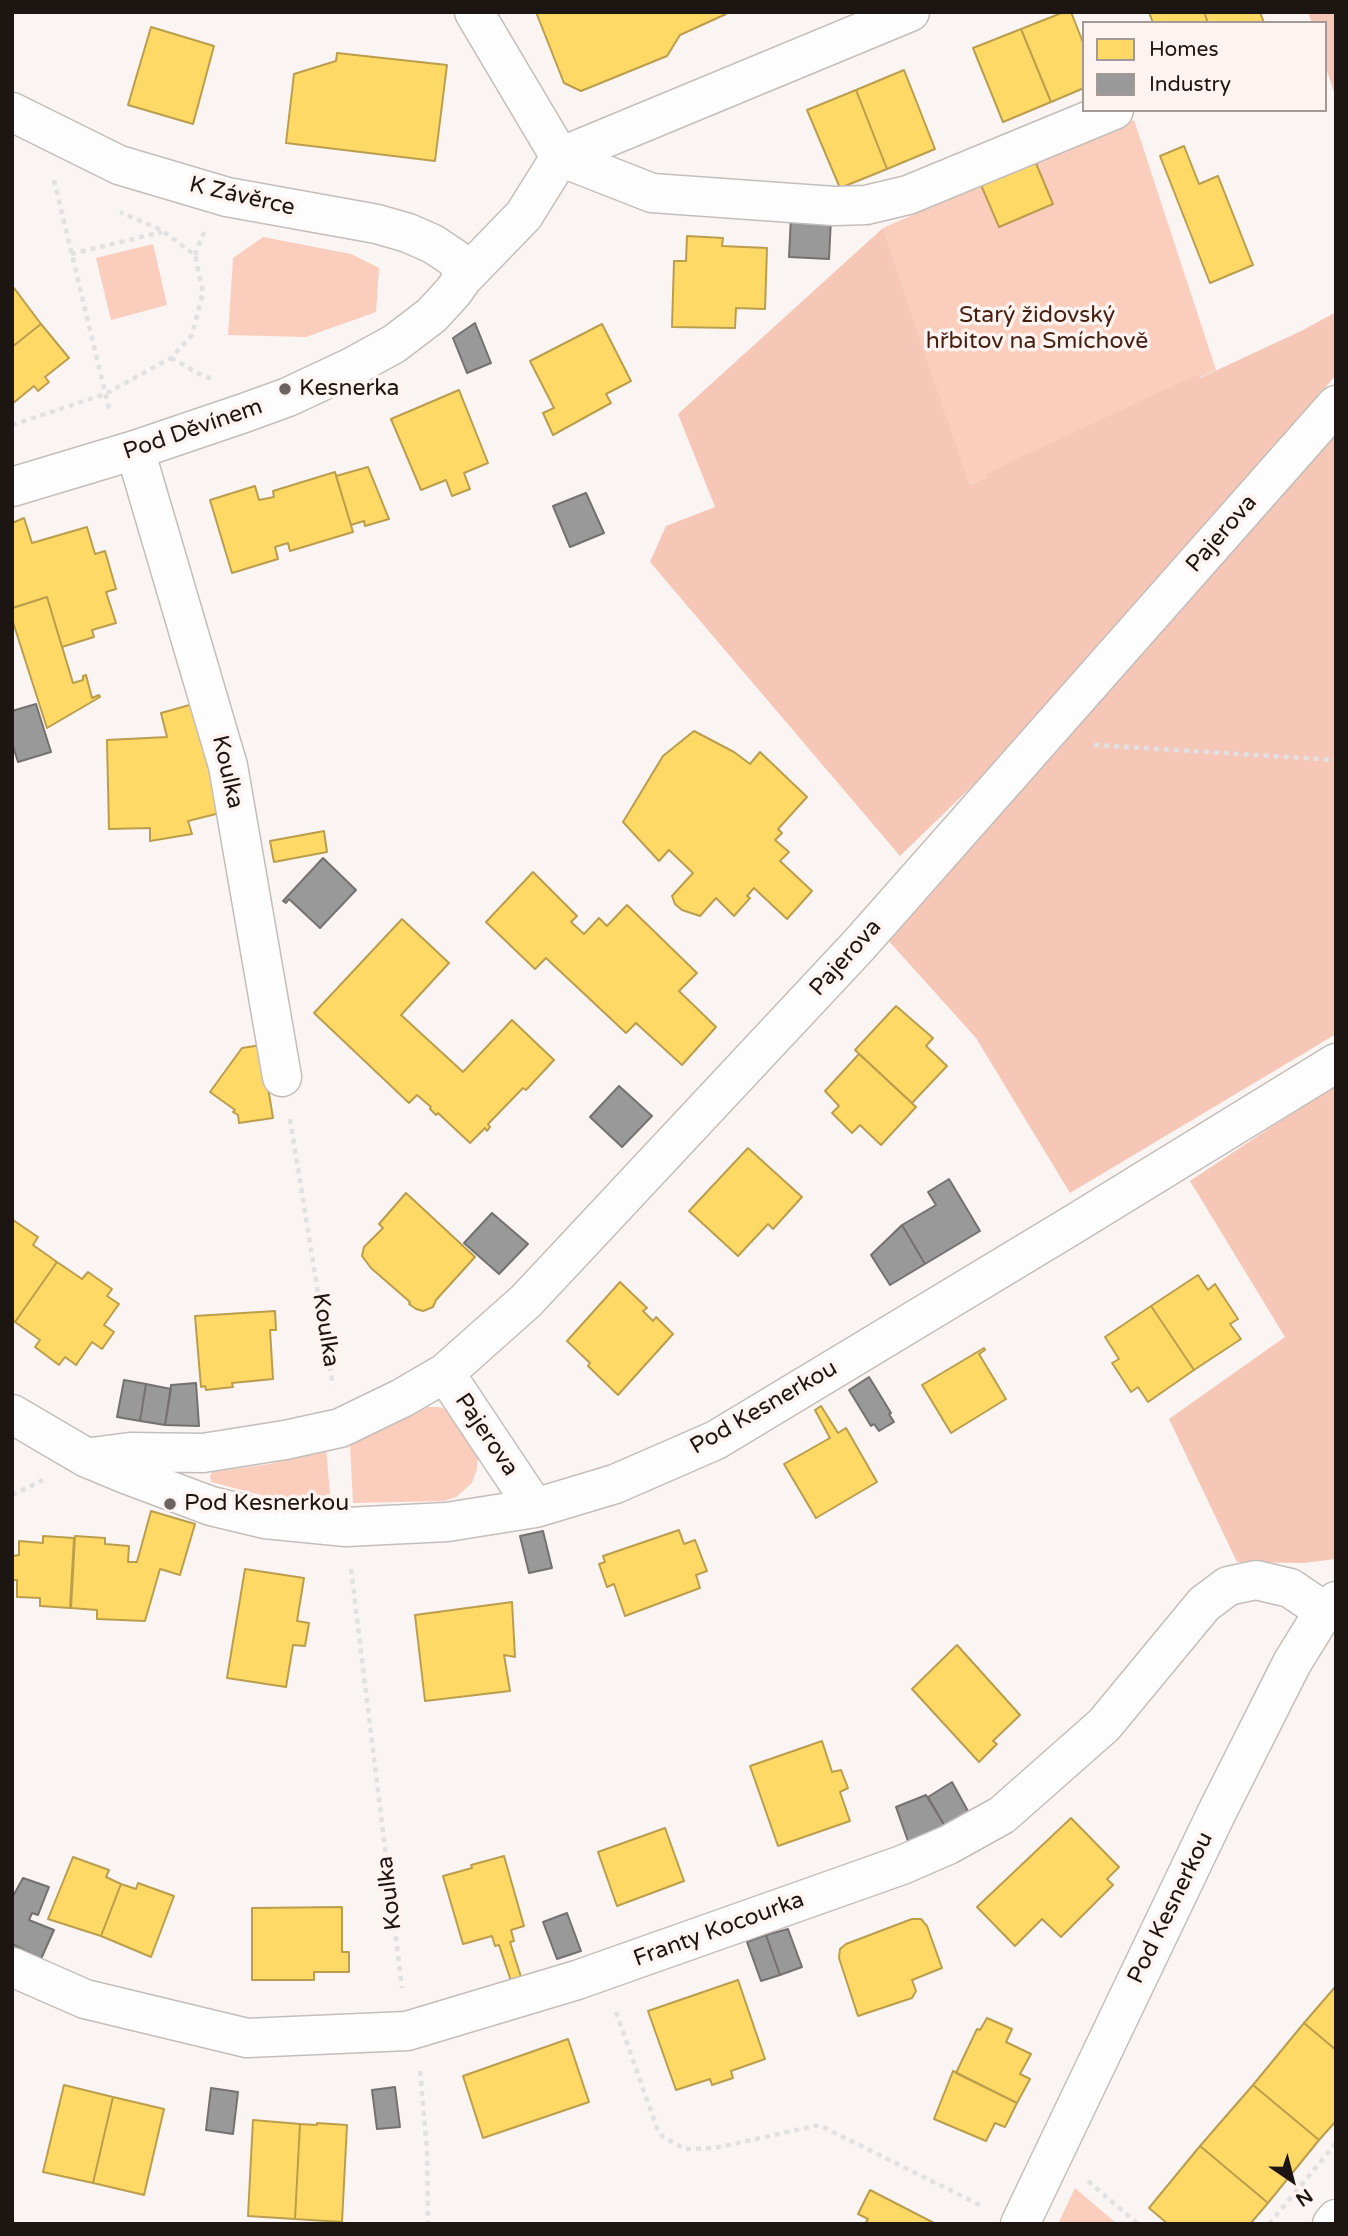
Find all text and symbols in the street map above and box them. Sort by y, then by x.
legend [1082,21,1327,112]
text: Homes [1149,37,1219,62]
text: Industry [1149,72,1231,97]
street label: K Závěrce [187,171,297,223]
park label: Starý židovský hřbitov na Smíchově [926,302,1148,356]
place label: Kesnerka [299,375,400,403]
marker: Kesnerka [277,381,293,397]
street label: Pod Děvínem [120,393,266,467]
street label: Pajerova [1181,490,1263,578]
street label: Koulka [205,733,249,811]
street label: Pajerova [804,914,888,1002]
street label: Koulka [306,1291,344,1369]
street label: Pod Kesnerkou [686,1355,842,1461]
street label: Pajerova [448,1388,524,1482]
place label: Pod Kesnerkou [184,1490,349,1518]
marker: Pod Kesnerkou [162,1496,178,1512]
street label: Pod Kesnerkou [1122,1828,1220,1988]
street label: Koulka [372,1854,408,1932]
street label: Franty Kocourka [630,1886,808,1974]
north arrow [1257,2145,1327,2215]
text: N [1291,2184,1317,2211]

